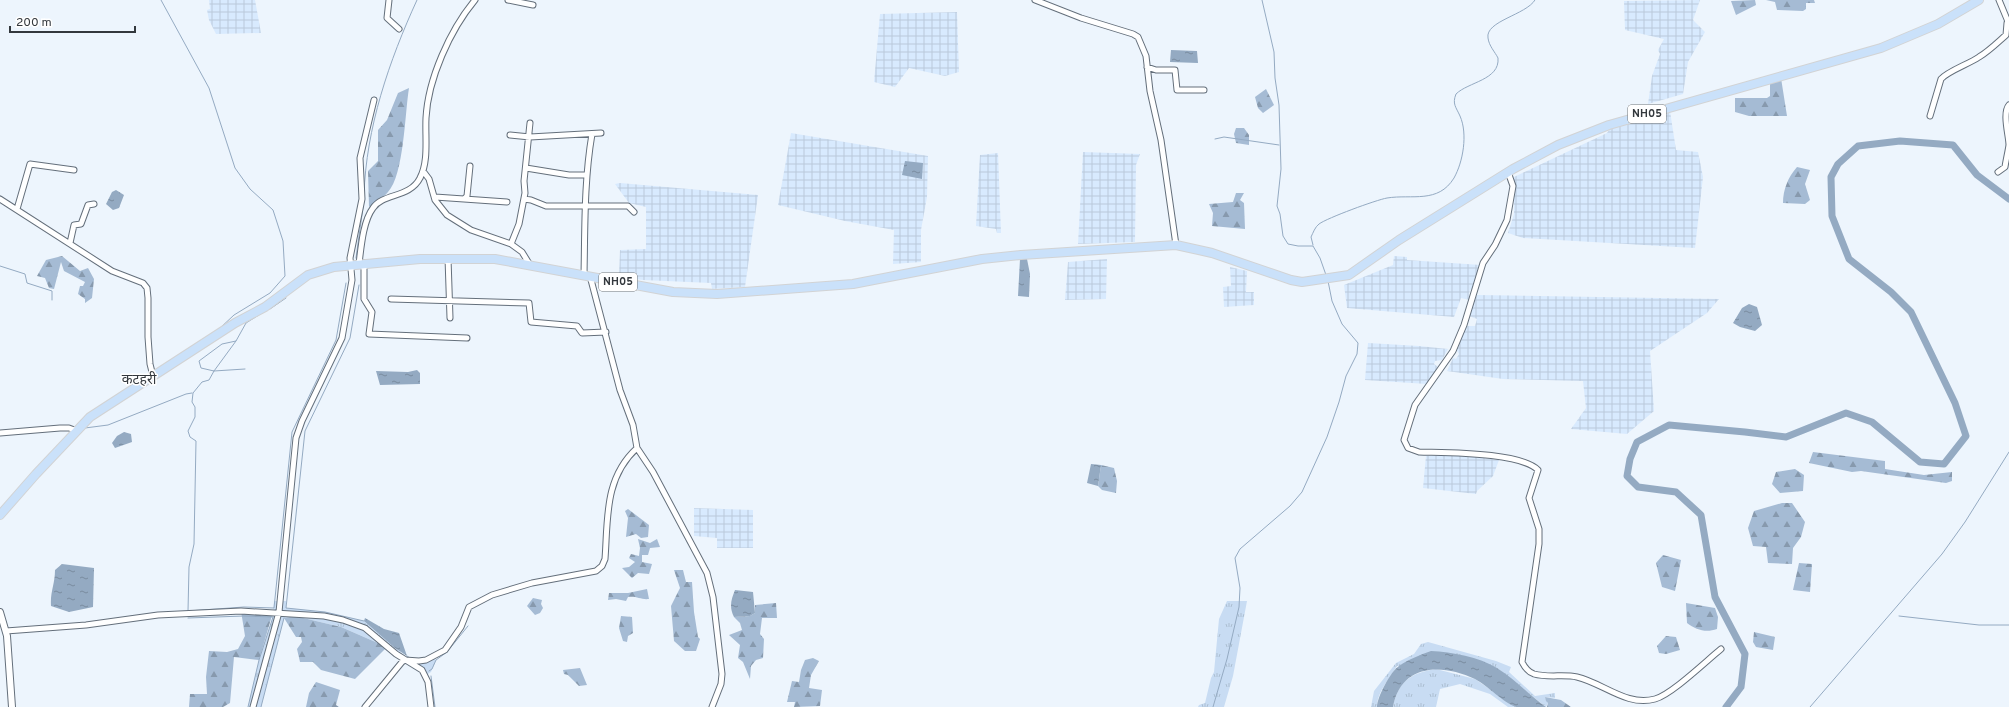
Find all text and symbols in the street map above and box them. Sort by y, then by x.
scale bar [10,8,135,34]
text: 200 m [16,15,52,31]
road number: NH05 [1628,105,1666,123]
road number: NH05 [599,273,637,291]
district label: कटहरी [122,371,157,389]

